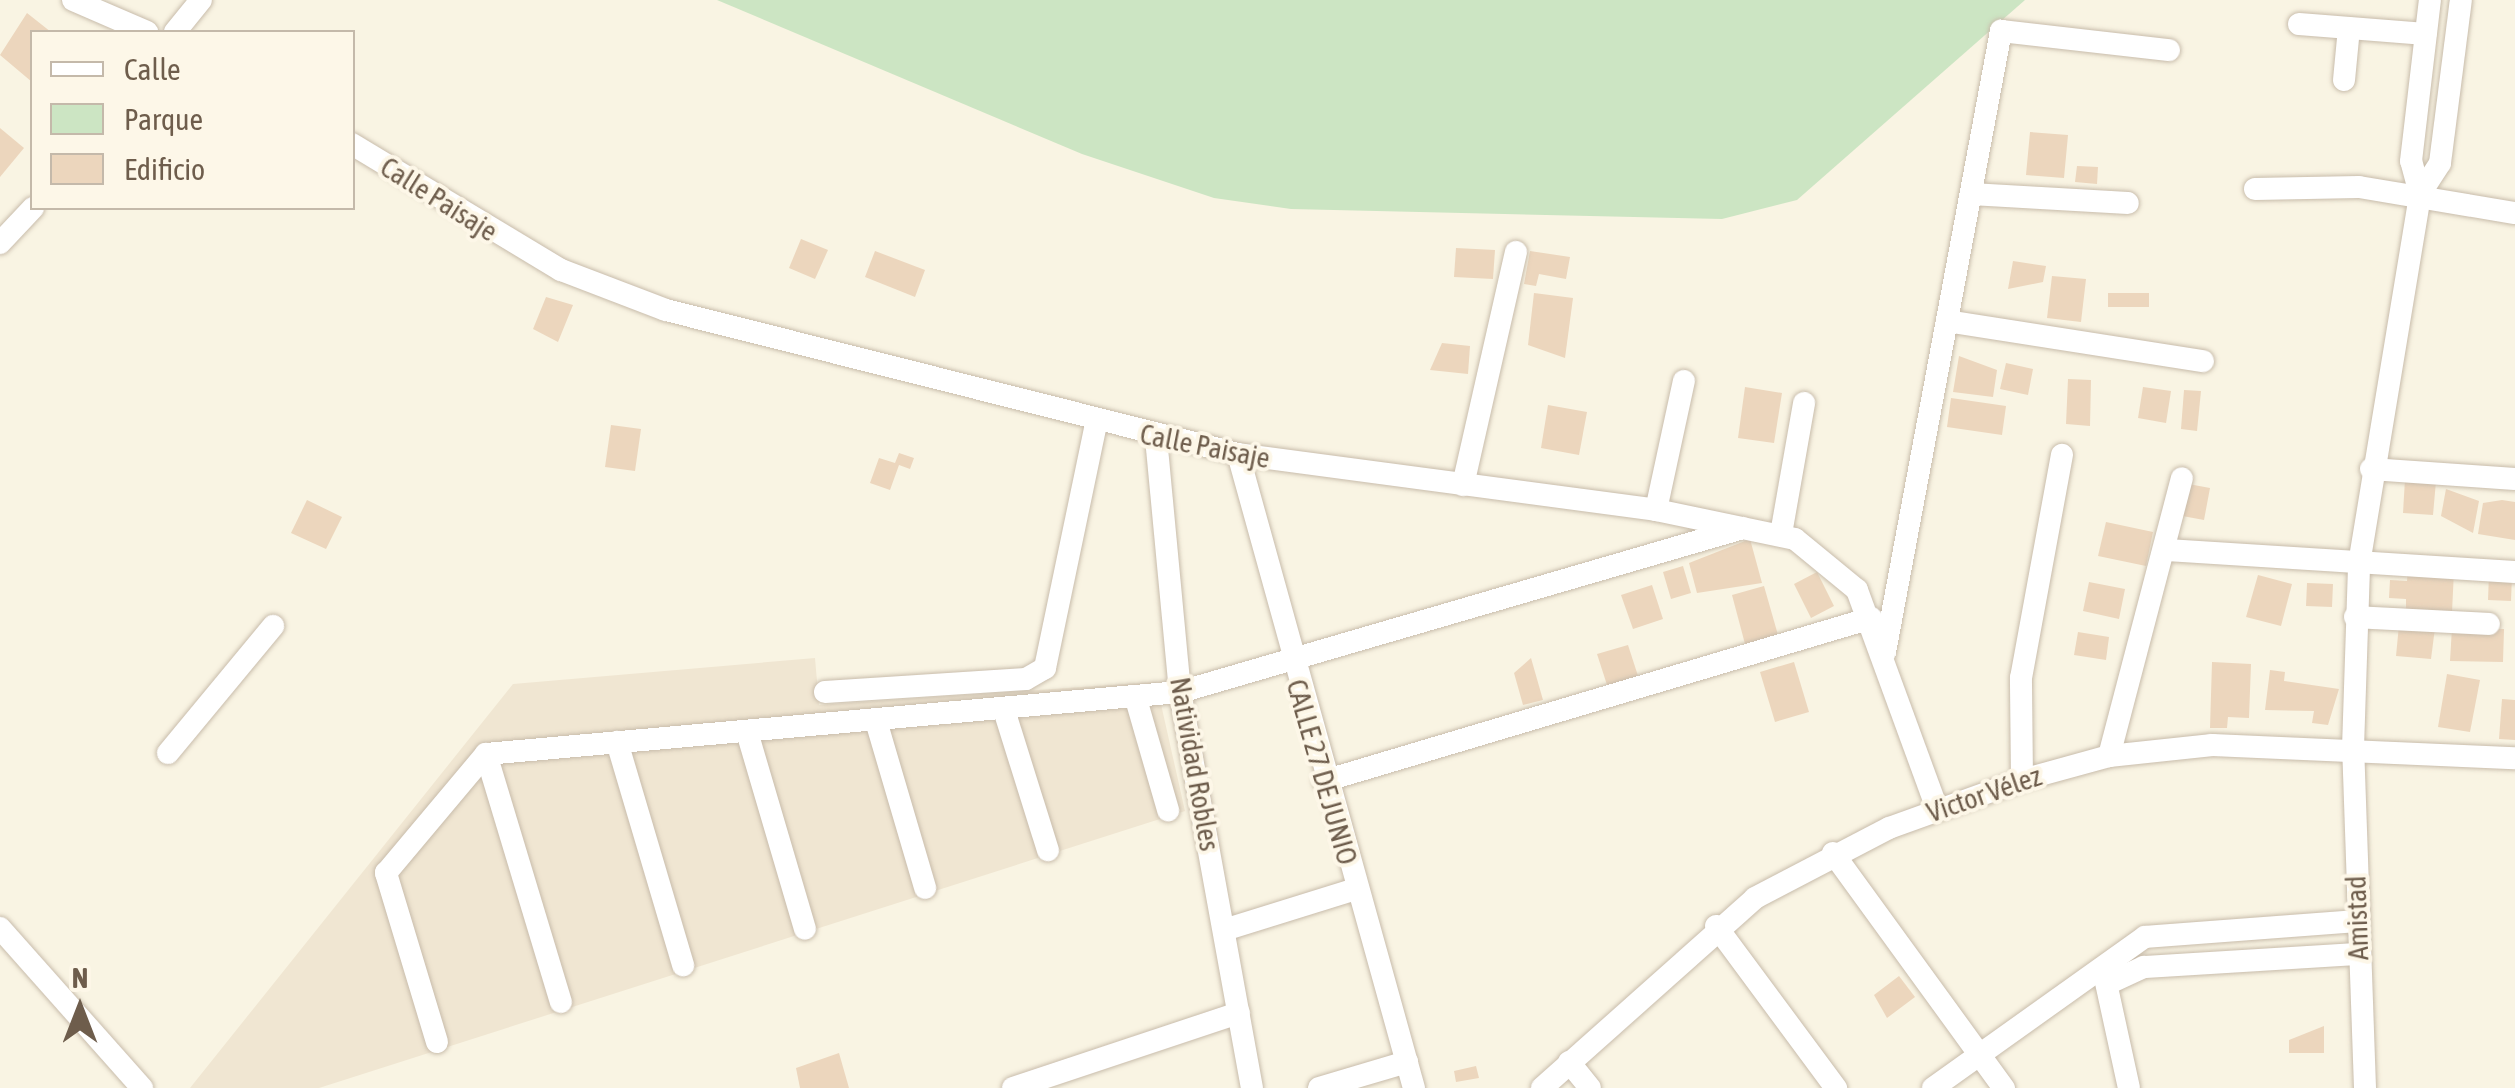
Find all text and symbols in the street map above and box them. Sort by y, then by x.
legend [30,30,355,210]
text: Calle [124,52,181,86]
text: Parque [124,102,203,136]
street label: Calle Paisaje [374,150,504,248]
text: Edificio [124,152,205,186]
street label: Calle Paisaje [1137,417,1273,475]
street label: Natividad Robles [1163,675,1227,853]
street label: CALLE 27 DE JUNIO [1280,676,1364,868]
street label: Victor Vélez [1922,759,2046,829]
street label: Amistad [2339,875,2375,961]
north arrow [30,958,130,1058]
text: N [72,962,88,994]

